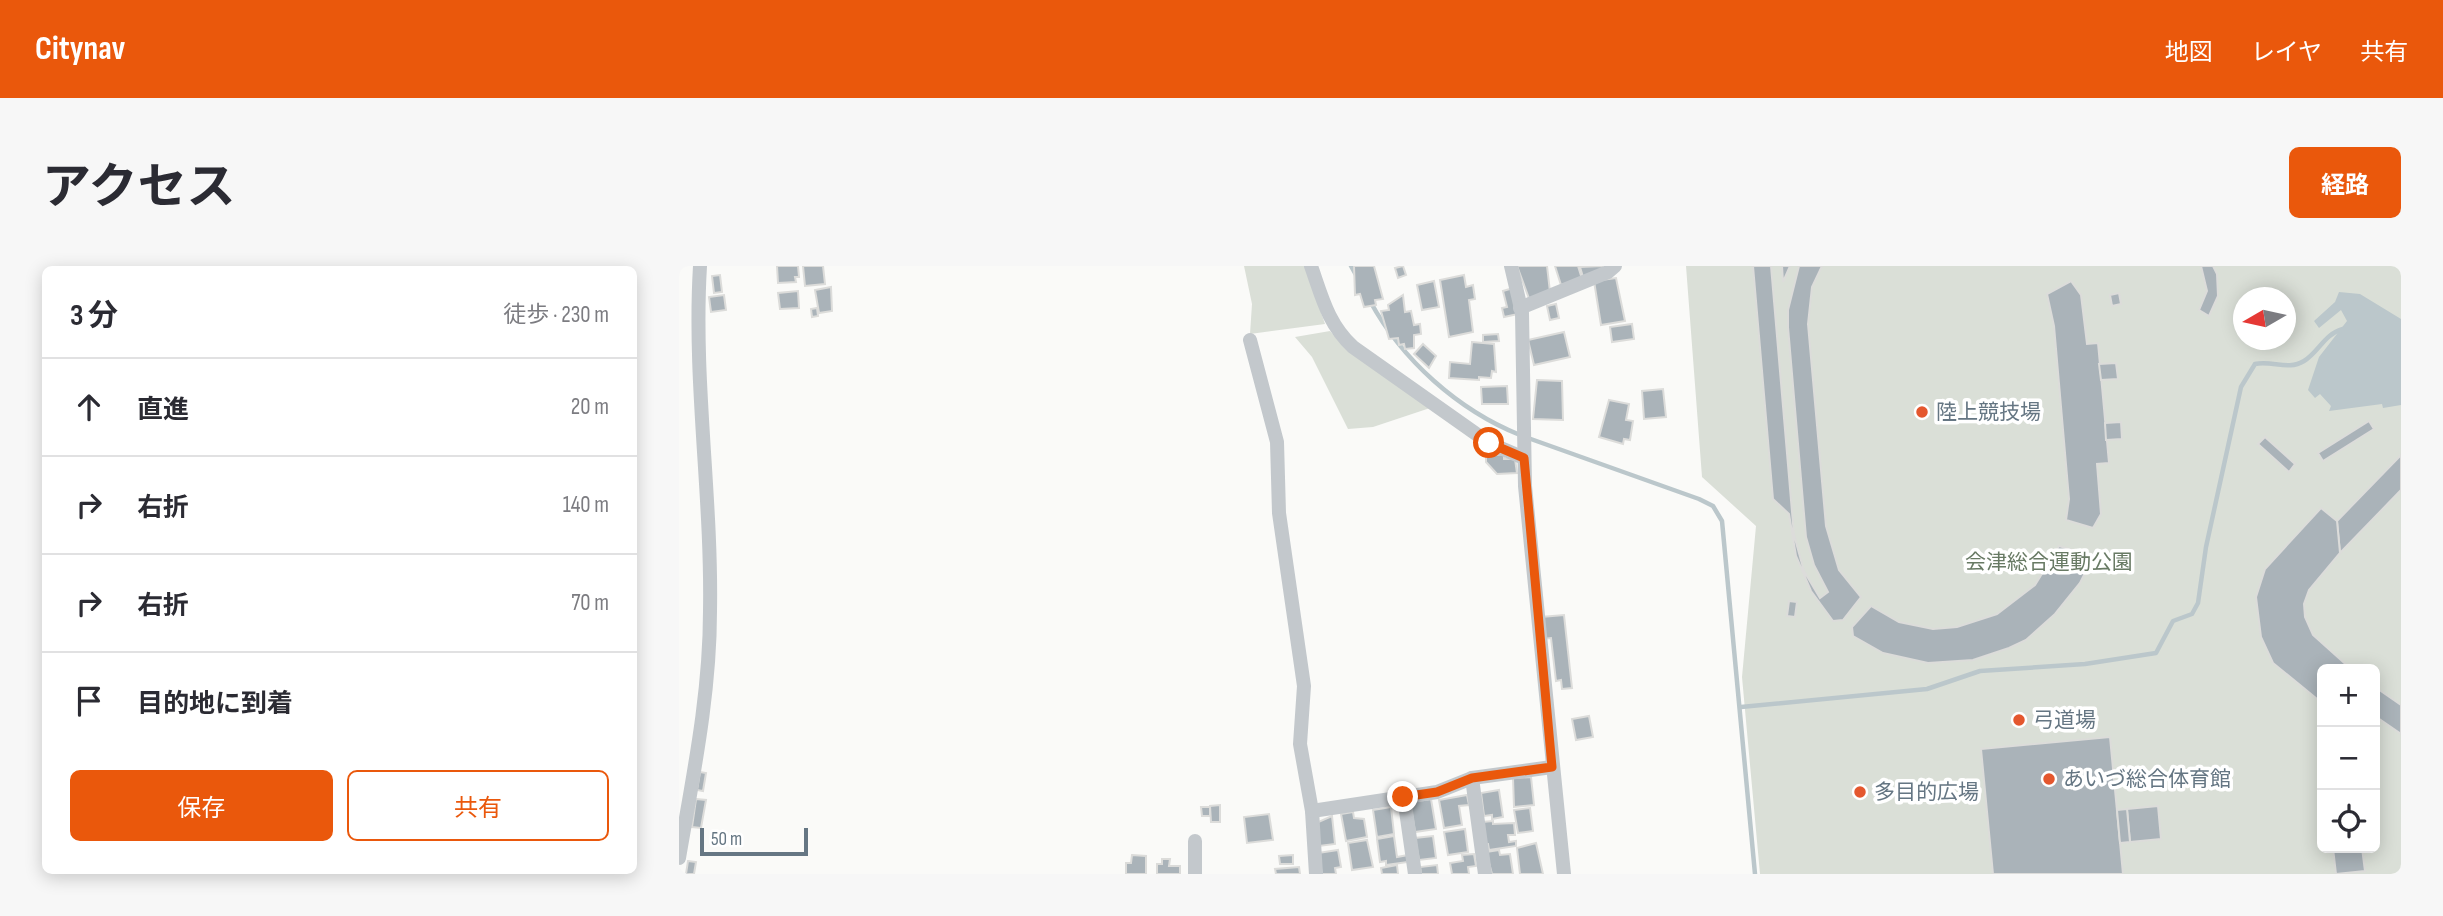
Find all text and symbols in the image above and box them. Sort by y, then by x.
text: Citynav [35,29,125,69]
text: 地図 [2165,38,2213,67]
text: レイヤ [2251,38,2322,67]
text: 共有 [2360,38,2408,67]
button: 経路 [2289,147,2401,218]
text: アクセス [42,159,236,218]
north arrow [2233,287,2296,350]
text: 3 分 [70,298,118,334]
text: 徒歩 · 230 m [503,301,609,329]
icon: ahead [70,388,108,426]
text: 20 m [571,393,609,421]
text: 直進 [137,395,189,426]
place label: 陸上競技場 [1936,400,2041,425]
marker: 陸上競技場 [1914,404,1930,420]
route start [1473,427,1504,458]
icon: right [70,486,108,524]
text: 140 m [563,491,609,519]
text: 右折 [137,493,189,524]
park label: 会津総合運動公園 [1965,550,2133,575]
icon: right [70,584,108,622]
text: 70 m [571,589,609,617]
text: 右折 [137,591,189,622]
map controls [2317,664,2380,853]
button: + [2317,664,2380,727]
icon: arrive [70,682,108,720]
text: 目的地に到着 [137,689,293,720]
place label: 弓道場 [2033,708,2096,733]
marker: 弓道場 [2011,712,2027,728]
button: − [2317,727,2380,790]
place label: あいづ総合体育館 [2063,767,2231,792]
button: 保存 [70,770,333,841]
button: 共有 [347,770,609,841]
marker: あいづ総合体育館 [2041,771,2057,787]
place label: 多目的広場 [1874,780,1979,805]
route end [1387,781,1418,812]
marker: 多目的広場 [1852,784,1868,800]
button: locate [2317,790,2380,853]
scale bar [700,825,809,857]
text: 50 m [711,828,742,851]

